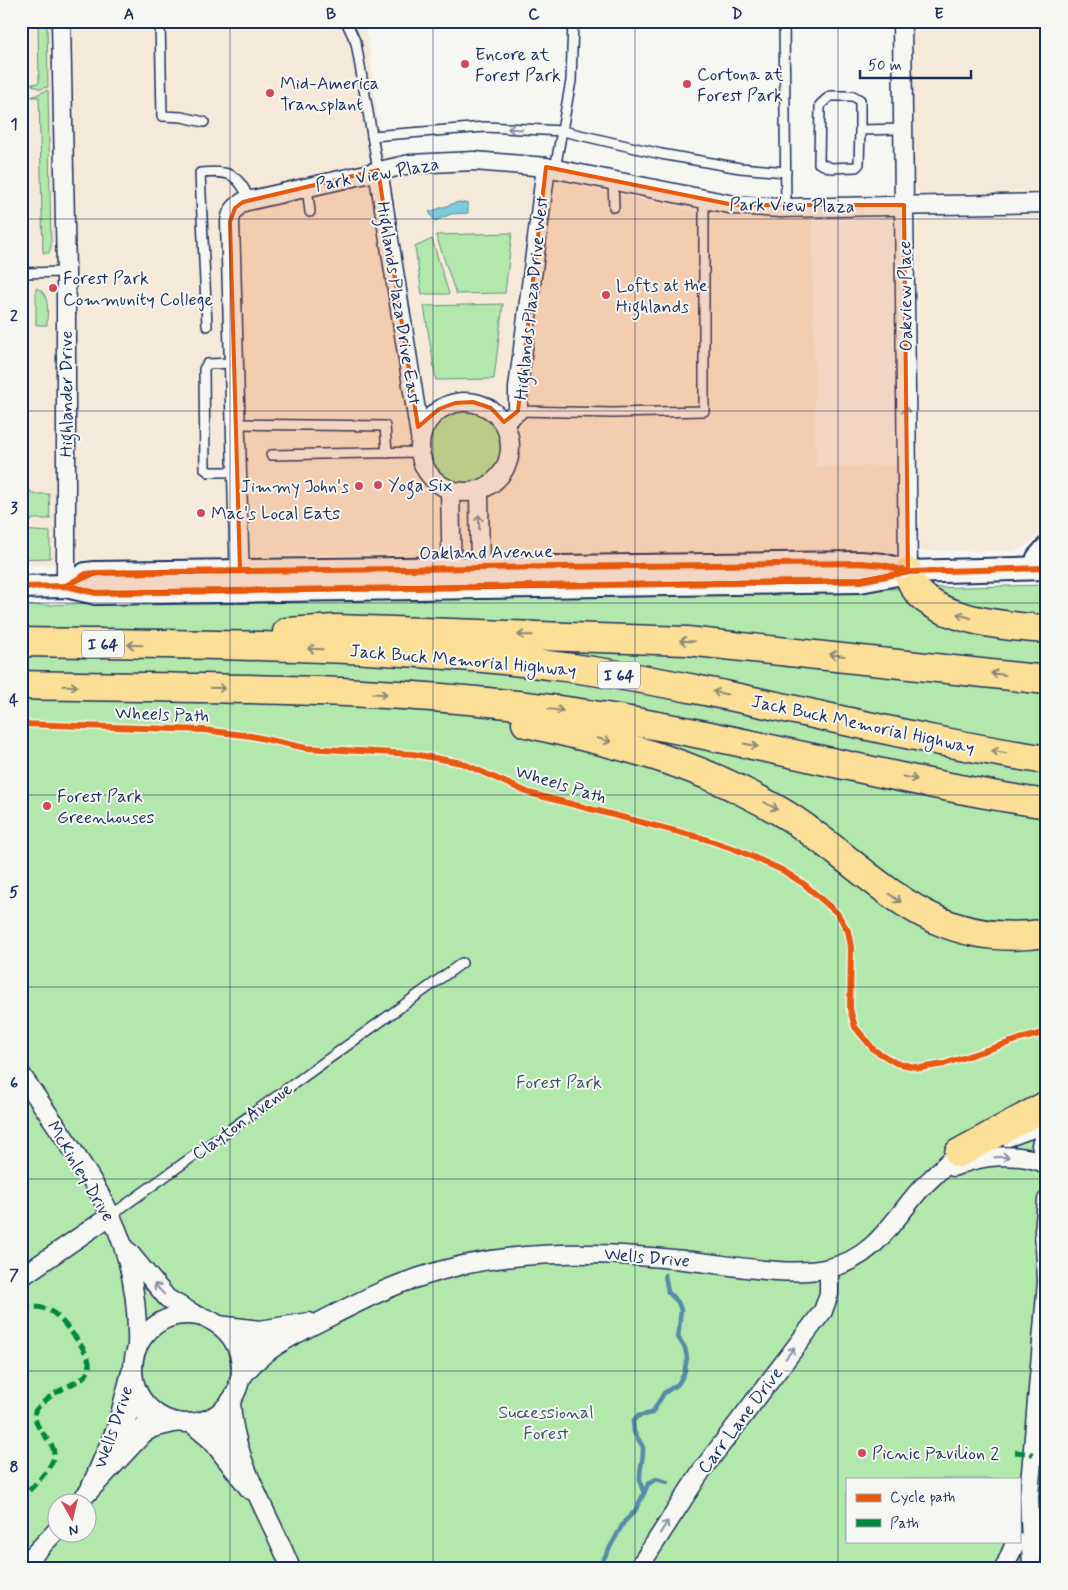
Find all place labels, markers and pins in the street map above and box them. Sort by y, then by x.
place label: Encore at Forest Park [475,43,561,88]
marker: Encore at Forest Park [459,58,471,70]
place label: Cortona at Forest Park [697,63,784,108]
place label: Mid-America Transplant [280,72,379,117]
marker: Cortona at Forest Park [681,78,693,90]
marker: Mid-America Transplant [264,87,276,99]
place label: Forest Park Community College [63,267,213,312]
place label: Lofts at the Highlands [616,274,708,321]
marker: Forest Park Community College [47,282,59,294]
marker: Lofts at the Highlands [600,289,612,301]
place label: Yoga Six [388,474,453,500]
place label: Jimmy John's [240,475,349,499]
marker: Yoga Six [372,479,384,491]
marker: Jimmy John's [353,480,365,492]
place label: Mac's Local Eats [211,502,340,526]
marker: Mac's Local Eats [195,507,207,519]
place label: Forest Park Greenhouses [57,785,155,830]
marker: Forest Park Greenhouses [41,800,53,812]
place label: Picnic Pavilion 2 [872,1442,999,1466]
marker: Picnic Pavilion 2 [856,1447,868,1459]

